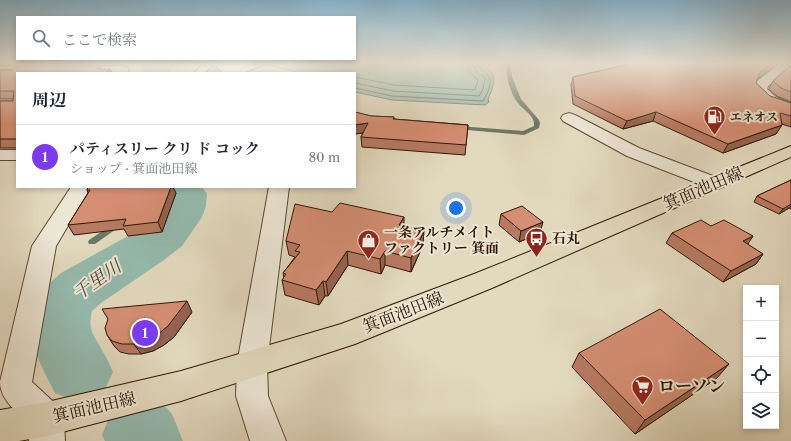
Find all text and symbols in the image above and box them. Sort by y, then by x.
search box [16,16,356,60]
icon: search [30,27,52,49]
text: ここで検索 [62,30,137,49]
text: 周辺 [32,90,66,110]
fuel station icon: エネオス [702,103,728,136]
place label: エネオス [730,109,778,124]
text: パティスリー クリ ド コック [70,139,260,158]
text: 1 [42,149,48,165]
text: 80 m [308,149,340,165]
text: ショップ · 箕面池田線 [70,160,197,176]
street label: 箕面池田線 [660,162,746,214]
your location [446,198,466,218]
place label: 一条アルチメイト ファクトリー 箕面 [384,223,499,257]
bus stop icon: 石丸 [524,225,550,258]
shop icon: 一条アルチメイト ファクトリー 箕面 [356,227,382,260]
place label: 石丸 [552,229,580,247]
water label: 千里川 [69,254,127,304]
map controls [743,285,779,429]
button: + [743,285,779,321]
street label: 箕面池田線 [360,287,446,337]
pin: 1 [132,318,158,348]
button: − [743,321,779,357]
button: locate [743,357,779,393]
supermarket icon: ローソン [629,373,655,406]
place label: ローソン [658,376,725,396]
street label: 箕面池田線 [50,388,138,426]
button: layers [743,393,779,429]

